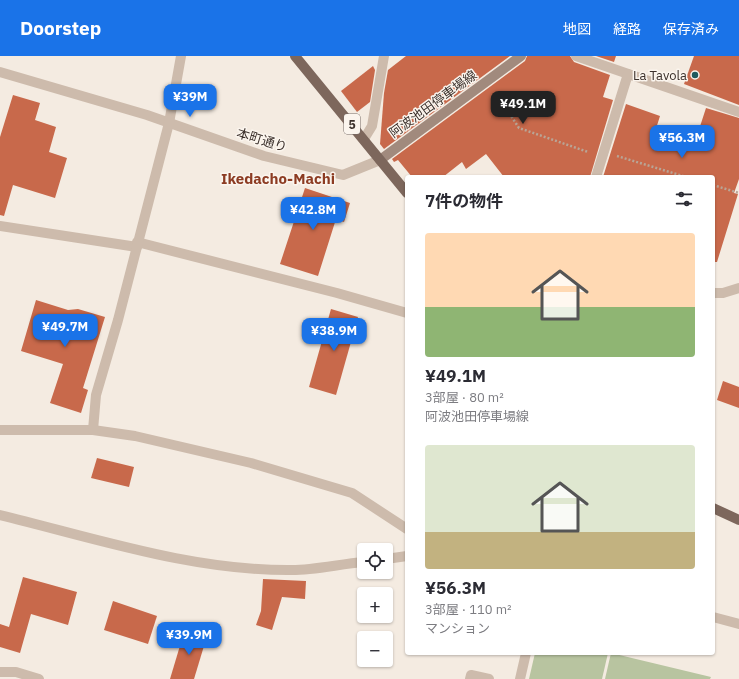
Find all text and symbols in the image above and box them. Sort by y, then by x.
text: Doorstep [20,16,101,40]
text: 地図 [563,20,591,38]
text: 経路 [613,20,641,38]
text: 保存済み [663,20,719,38]
street label: 阿波池田停車場線 [386,67,480,141]
place label: La Tavola [633,67,687,84]
marker: La Tavola [690,70,700,80]
pin: ¥39M [166,84,214,118]
text: ¥39M [173,88,207,105]
pin: ¥49.1M [490,91,556,125]
text: ¥49.1M [500,95,546,112]
road number: 5 [344,114,360,134]
street label: 本町通り [235,124,289,156]
pin: ¥56.3M [649,125,715,159]
text: ¥56.3M [659,129,705,146]
district label: Ikedacho-Machi [221,169,335,188]
icon: filters [673,188,695,210]
text: 7件の物件 [425,190,503,212]
pin: ¥42.8M [280,197,346,231]
text: ¥42.8M [290,201,336,218]
icon: home [524,259,596,331]
pin: ¥49.7M [32,314,98,348]
text: ¥49.7M [42,318,88,335]
pin: ¥38.9M [301,318,367,352]
text: ¥38.9M [311,322,357,339]
text: ¥49.1M [425,365,486,387]
text: 3部屋 · 80 m² [425,389,504,406]
text: 阿波池田停車場線 [425,408,529,425]
icon: home [524,471,596,543]
map controls [357,543,393,667]
button: locate [357,543,393,579]
text: ¥56.3M [425,577,486,599]
button: + [357,587,393,623]
text: 3部屋 · 110 m² [425,601,512,618]
text: マンション [425,620,490,637]
pin: ¥39.9M [156,622,222,656]
text: ¥39.9M [166,626,212,643]
button: − [357,631,393,667]

